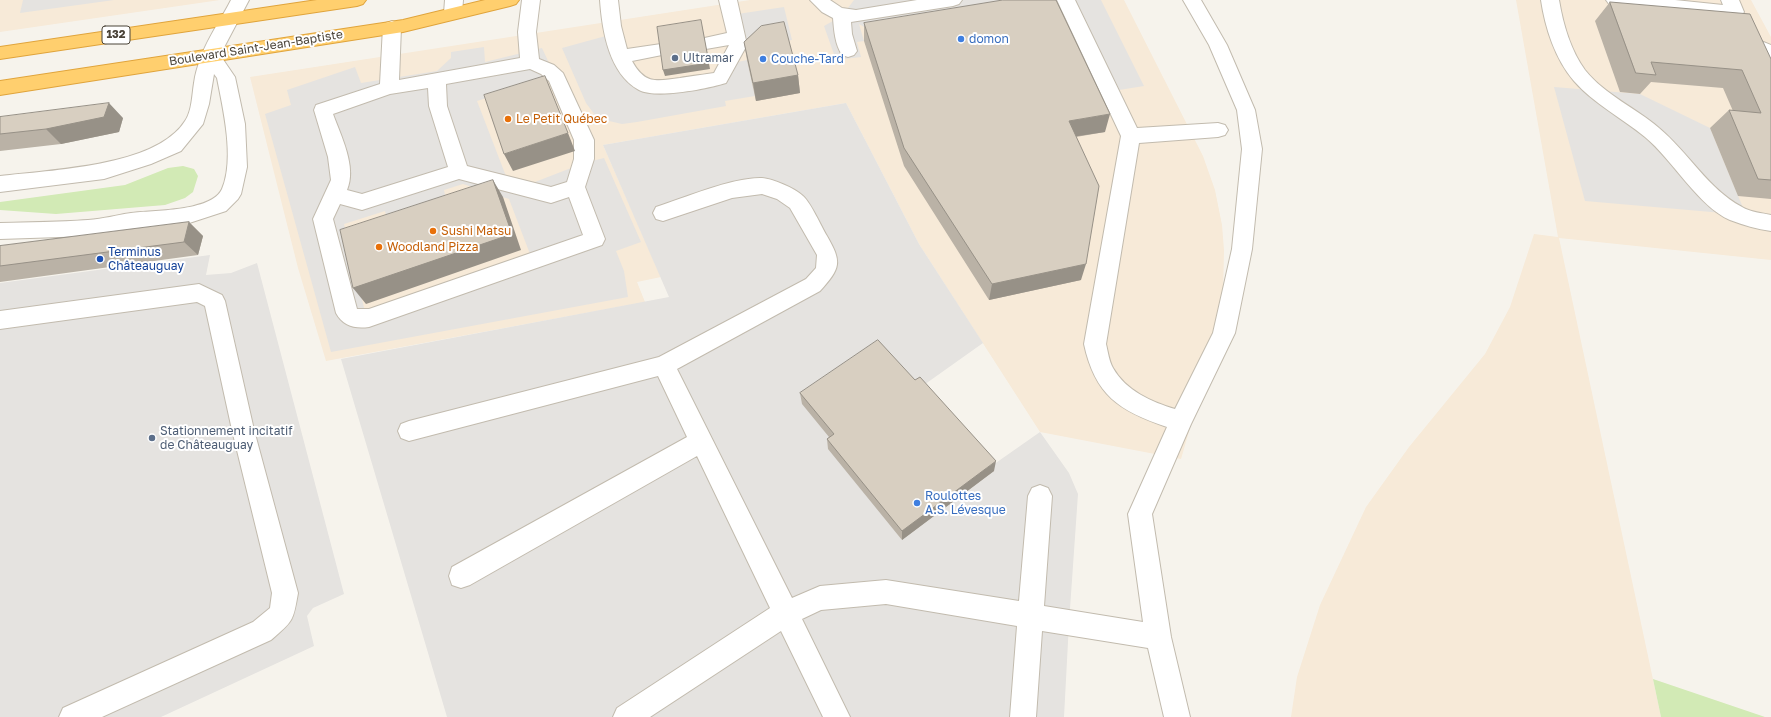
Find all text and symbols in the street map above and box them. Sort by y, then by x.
road number: 132 [102,26,130,44]
street label: Boulevard Saint-Jean-Baptiste [168,27,344,69]
place label: domon [969,32,1009,46]
marker: domon [956,34,966,44]
place label: Ultramar [683,51,734,65]
place label: Couche-Tard [771,52,844,66]
marker: Ultramar [670,53,680,63]
marker: Couche-Tard [758,54,768,64]
place label: Le Petit Québec [516,112,607,126]
marker: Le Petit Québec [503,114,513,124]
place label: Sushi Matsu [441,224,511,238]
marker: Sushi Matsu [428,226,438,236]
place label: Woodland Pizza [387,240,478,254]
marker: Woodland Pizza [374,242,384,252]
place label: Terminus Châteauguay [108,245,184,273]
marker: Terminus Châteauguay [95,254,105,264]
place label: Stationnement incitatif de Châteauguay [160,424,293,452]
marker: Stationnement incitatif de Châteauguay [147,433,157,443]
place label: Roulottes A.S. Lévesque [925,489,1006,517]
marker: Roulottes A.S. Lévesque [912,498,922,508]

